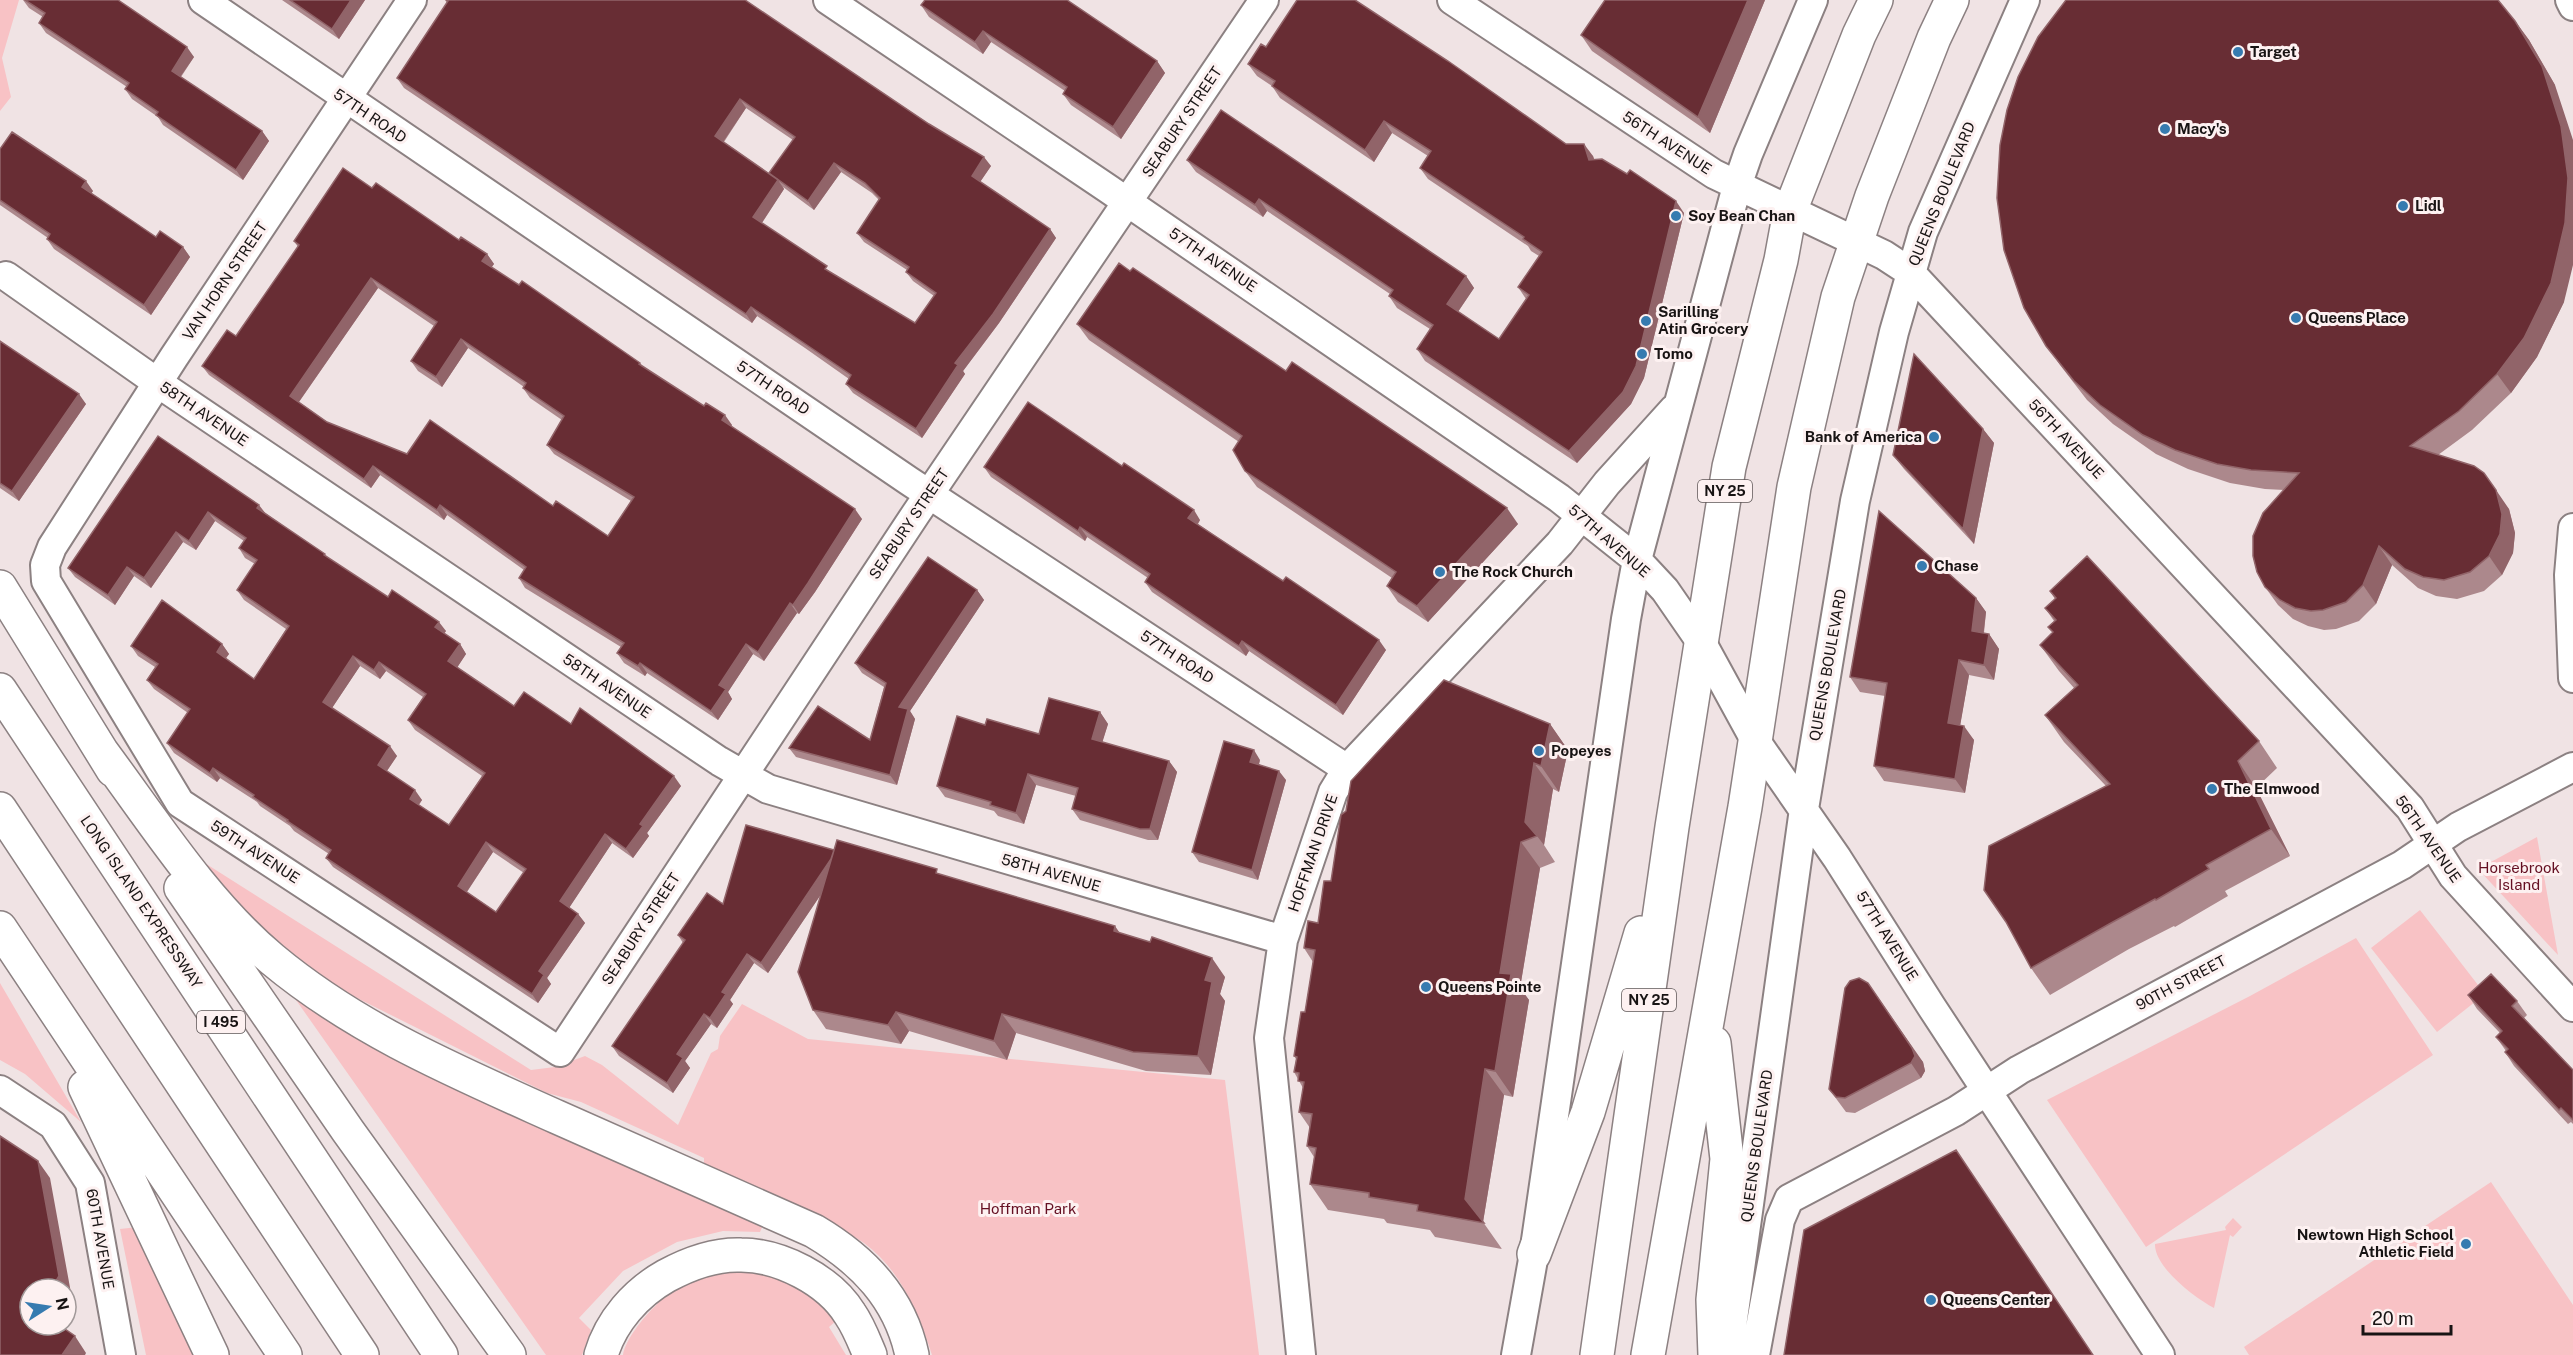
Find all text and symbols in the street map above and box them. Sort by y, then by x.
place label: Target [2250,43,2297,60]
marker: Target [2231,45,2245,59]
street label: SEABURY STREET [1138,63,1225,180]
street label: 57TH ROAD [331,85,410,146]
street label: 56TH AVENUE [1620,108,1715,178]
street label: QUEENS BOULEVARD [1905,119,1978,268]
place label: Macy's [2177,120,2227,137]
marker: Macy's [2158,122,2172,136]
place label: Lidl [2415,197,2442,214]
marker: Lidl [2396,199,2410,213]
place label: Soy Bean Chan [1688,207,1795,224]
marker: Soy Bean Chan [1669,209,1683,223]
street label: VAN HORN STREET [179,219,270,343]
street label: 57TH AVENUE [1166,224,1260,295]
place label: Sarilling Atin Grocery [1658,303,1749,337]
place label: Queens Place [2308,309,2406,326]
marker: Queens Place [2289,311,2303,325]
marker: Sarilling Atin Grocery [1639,314,1653,328]
place label: Tomo [1654,345,1693,362]
marker: Tomo [1635,347,1649,361]
street label: 57TH ROAD [734,357,813,418]
street label: 58TH AVENUE [157,378,252,449]
street label: 56TH AVENUE [2025,395,2108,482]
place label: Bank of America [1805,428,1922,445]
marker: Bank of America [1927,430,1941,444]
street label: SEABURY STREET [865,465,952,582]
road number: NY 25 [1698,480,1752,502]
street label: 57TH AVENUE [1565,501,1653,581]
place label: Chase [1934,557,1979,574]
marker: Chase [1915,559,1929,573]
place label: The Rock Church [1452,563,1573,580]
marker: The Rock Church [1433,565,1447,579]
street label: QUEENS BOULEVARD [1806,587,1849,742]
street label: 57TH ROAD [1137,627,1217,687]
street label: 58TH AVENUE [560,650,655,721]
place label: Popeyes [1551,742,1612,759]
marker: Popeyes [1532,744,1546,758]
place label: The Elmwood [2224,780,2320,797]
marker: The Elmwood [2205,782,2219,796]
street label: HOFFMAN DRIVE [1284,792,1341,914]
street label: 56TH AVENUE [2392,792,2465,886]
street label: LONG ISLAND EXPRESSWAY [77,812,206,991]
street label: 59TH AVENUE [208,817,303,887]
street label: 58TH AVENUE [999,850,1103,895]
park label: Horsebrook Island [2478,859,2560,893]
street label: SEABURY STREET [598,870,683,988]
street label: 57TH AVENUE [1853,888,1922,984]
street label: 90TH STREET [2133,952,2229,1013]
place label: Queens Pointe [1438,978,1541,995]
marker: Queens Pointe [1419,980,1433,994]
road number: NY 25 [1622,989,1676,1011]
road number: I 495 [197,1011,245,1033]
street label: QUEENS BOULEVARD [1737,1068,1776,1223]
street label: 60TH AVENUE [83,1187,118,1291]
park label: Hoffman Park [980,1200,1076,1217]
place label: Newtown High School Athletic Field [2297,1226,2454,1260]
marker: Newtown High School Athletic Field [2459,1237,2473,1251]
north arrow [18,1277,78,1337]
place label: Queens Center [1943,1291,2050,1308]
marker: Queens Center [1924,1293,1938,1307]
text: N [52,1296,73,1312]
scale bar [2363,1298,2452,1336]
text: 20 m [2372,1308,2414,1329]

